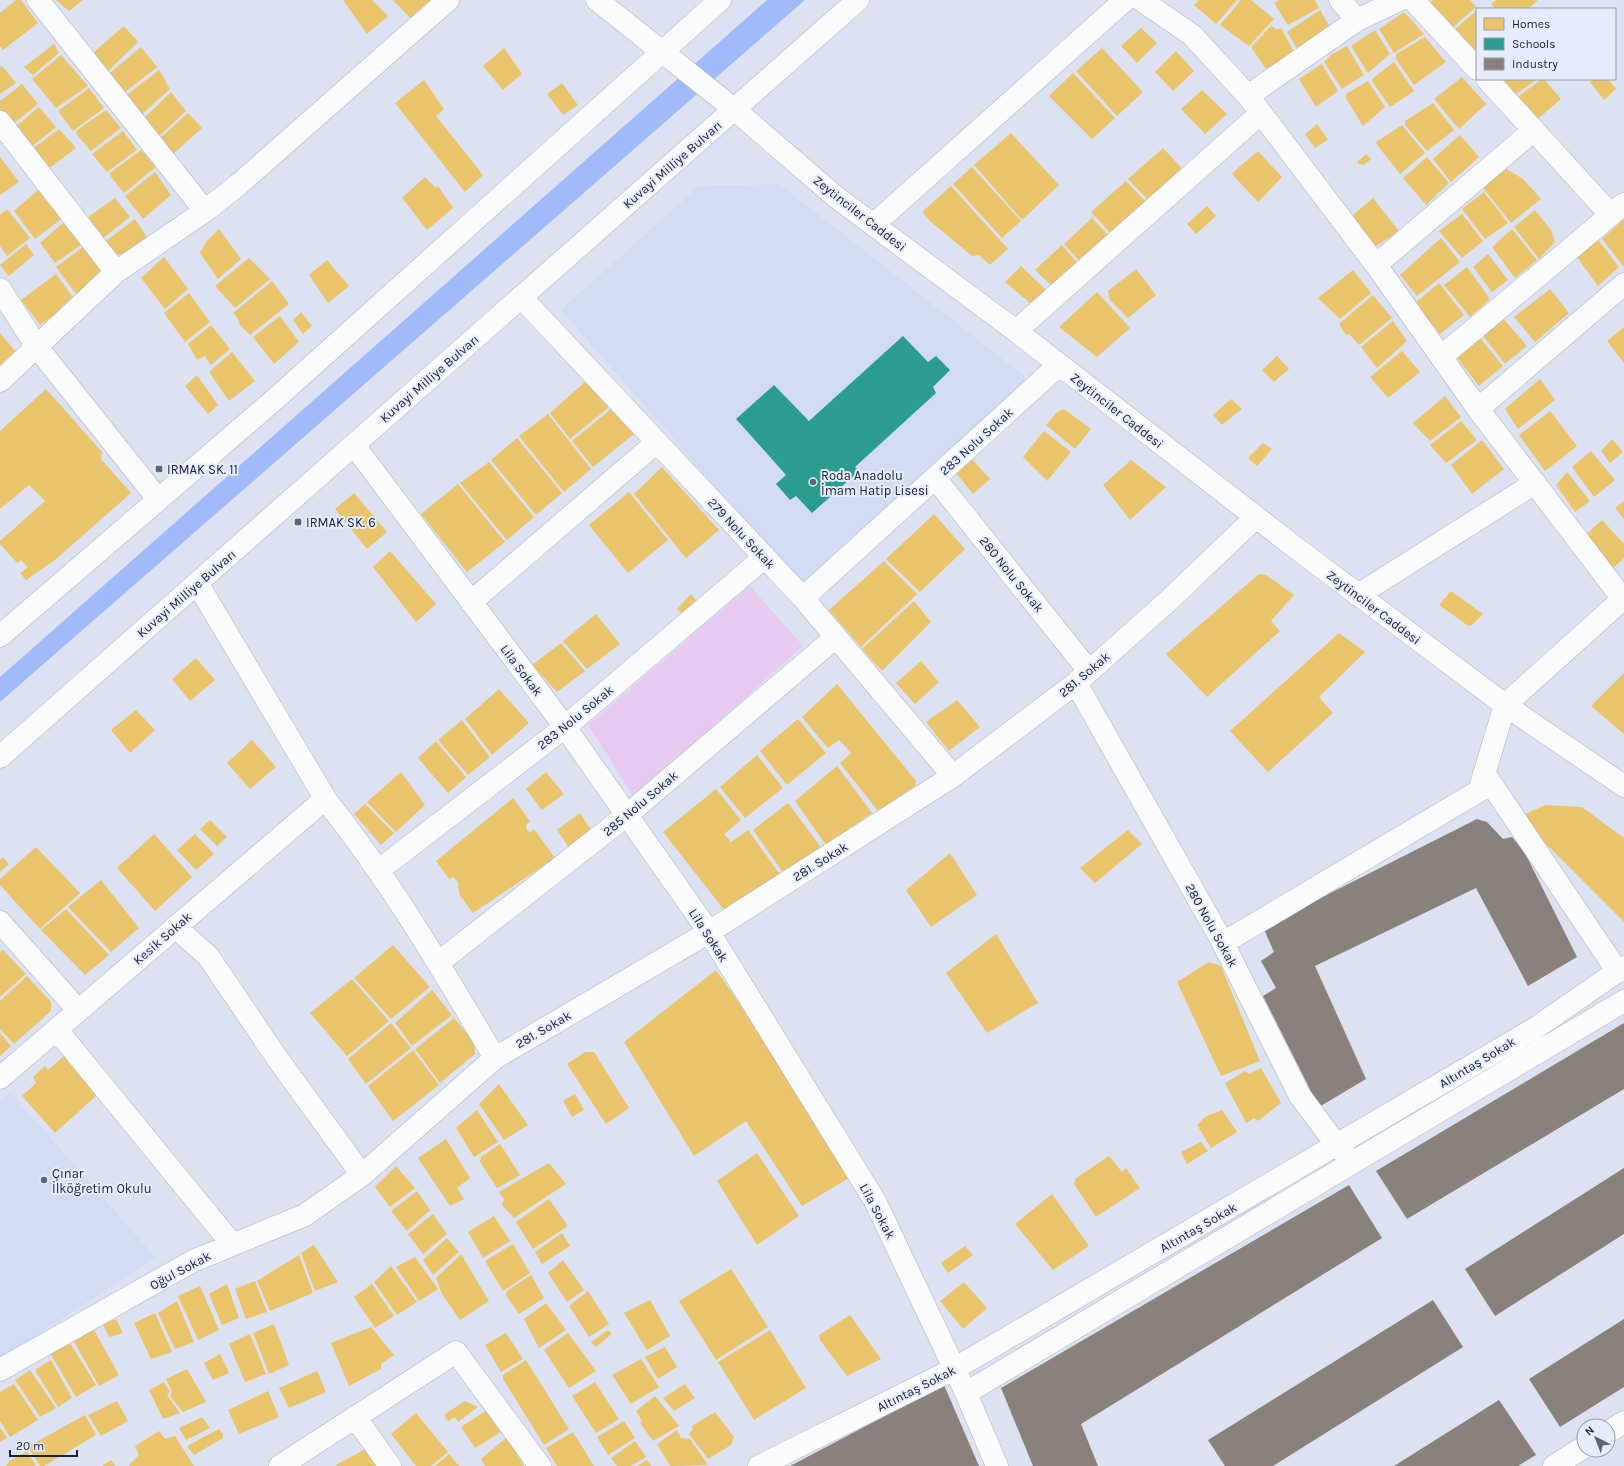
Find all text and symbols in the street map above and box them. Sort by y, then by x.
legend [1476,8,1616,80]
text: Homes [1512,17,1550,31]
text: Schools [1512,37,1555,51]
text: Industry [1512,57,1558,71]
street label: Kuvayi Milliye Bulvarı [620,117,725,211]
street label: Zeytinciler Caddesi [810,173,909,254]
street label: Kuvayi Milliye Bulvarı [377,331,482,425]
street label: Zeytinciler Caddesi [1067,370,1166,451]
street label: 283 Nolu Sokak [937,404,1016,478]
place label: IRMAK SK. 11 [167,462,238,477]
marker: IRMAK SK. 11 [154,464,164,474]
place label: Roda Anadolu İmam Hatip Lisesi [821,468,929,498]
marker: Roda Anadolu İmam Hatip Lisesi [808,477,818,487]
street label: 279 Nolu Sokak [705,495,778,572]
place label: IRMAK SK. 6 [306,515,376,530]
marker: IRMAK SK. 6 [293,517,303,527]
street label: 280 Nolu Sokak [976,533,1047,615]
street label: Kuvayi Milliye Bulvarı [134,546,239,640]
street label: Zeytinciler Caddesi [1324,567,1424,648]
street label: Lila Sokak [497,642,546,699]
street label: 281. Sokak [1056,649,1113,700]
street label: 283 Nolu Sokak [534,682,616,753]
street label: 285 Nolu Sokak [600,768,681,839]
street label: 281. Sokak [790,839,851,884]
street label: 280 Nolu Sokak [1182,881,1241,970]
street label: Lila Sokak [686,906,731,965]
street label: Kesik Sokak [130,909,195,968]
street label: 281. Sokak [513,1007,574,1051]
street label: Altıntaş Sokak [1436,1034,1518,1091]
place label: Çınar İlköğretim Okulu [52,1166,152,1196]
marker: Çınar İlköğretim Okulu [39,1175,49,1185]
street label: Lila Sokak [857,1181,898,1242]
street label: Altıntaş Sokak [1157,1199,1239,1256]
street label: Oğul Sokak [147,1248,213,1293]
street label: Altıntaş Sokak [874,1362,958,1415]
north arrow [1576,1418,1616,1458]
text: N [1582,1423,1597,1438]
scale bar [10,1432,77,1458]
text: 20 m [16,1439,44,1453]

